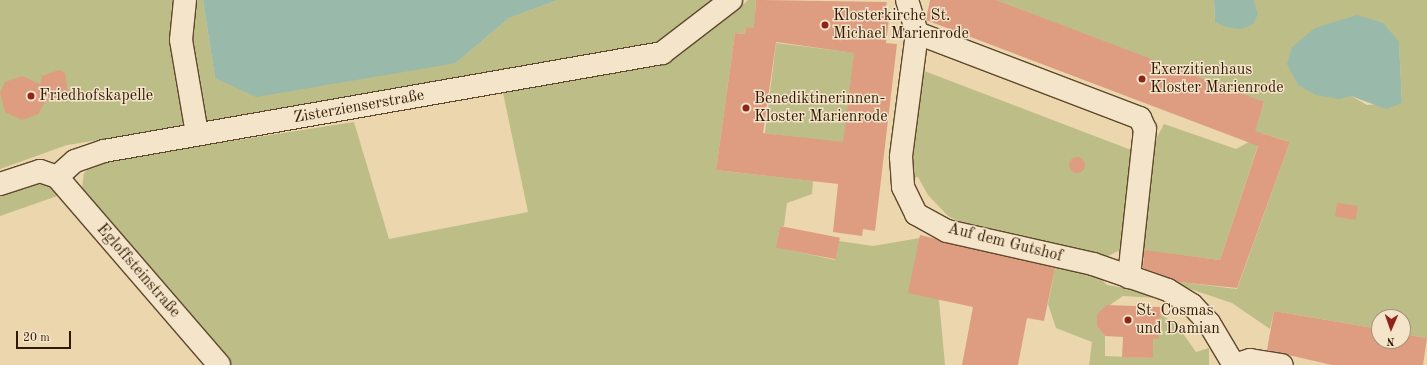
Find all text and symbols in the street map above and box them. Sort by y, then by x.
place label: Klosterkirche St. Michael Marienrode [833,6,969,44]
marker: Klosterkirche St. Michael Marienrode [820,20,830,30]
place label: Exerzitienhaus Kloster Marienrode [1150,60,1284,98]
marker: Exerzitienhaus Kloster Marienrode [1137,74,1147,84]
place label: Friedhofskapelle [39,86,153,106]
street label: Zisterzienserstraße [292,86,426,128]
place label: Benediktinerinnen- Kloster Marienrode [754,89,888,127]
marker: Friedhofskapelle [26,91,36,101]
marker: Benediktinerinnen- Kloster Marienrode [741,103,751,113]
street label: Auf dem Gutshof [945,219,1065,267]
street label: Egloffsteinstraße [92,220,184,322]
place label: St. Cosmas und Damian [1136,301,1220,339]
north arrow [1371,309,1411,349]
marker: St. Cosmas und Damian [1123,315,1133,325]
scale bar [18,323,73,349]
text: 20 m [23,332,50,344]
text: N [1386,335,1395,346]

